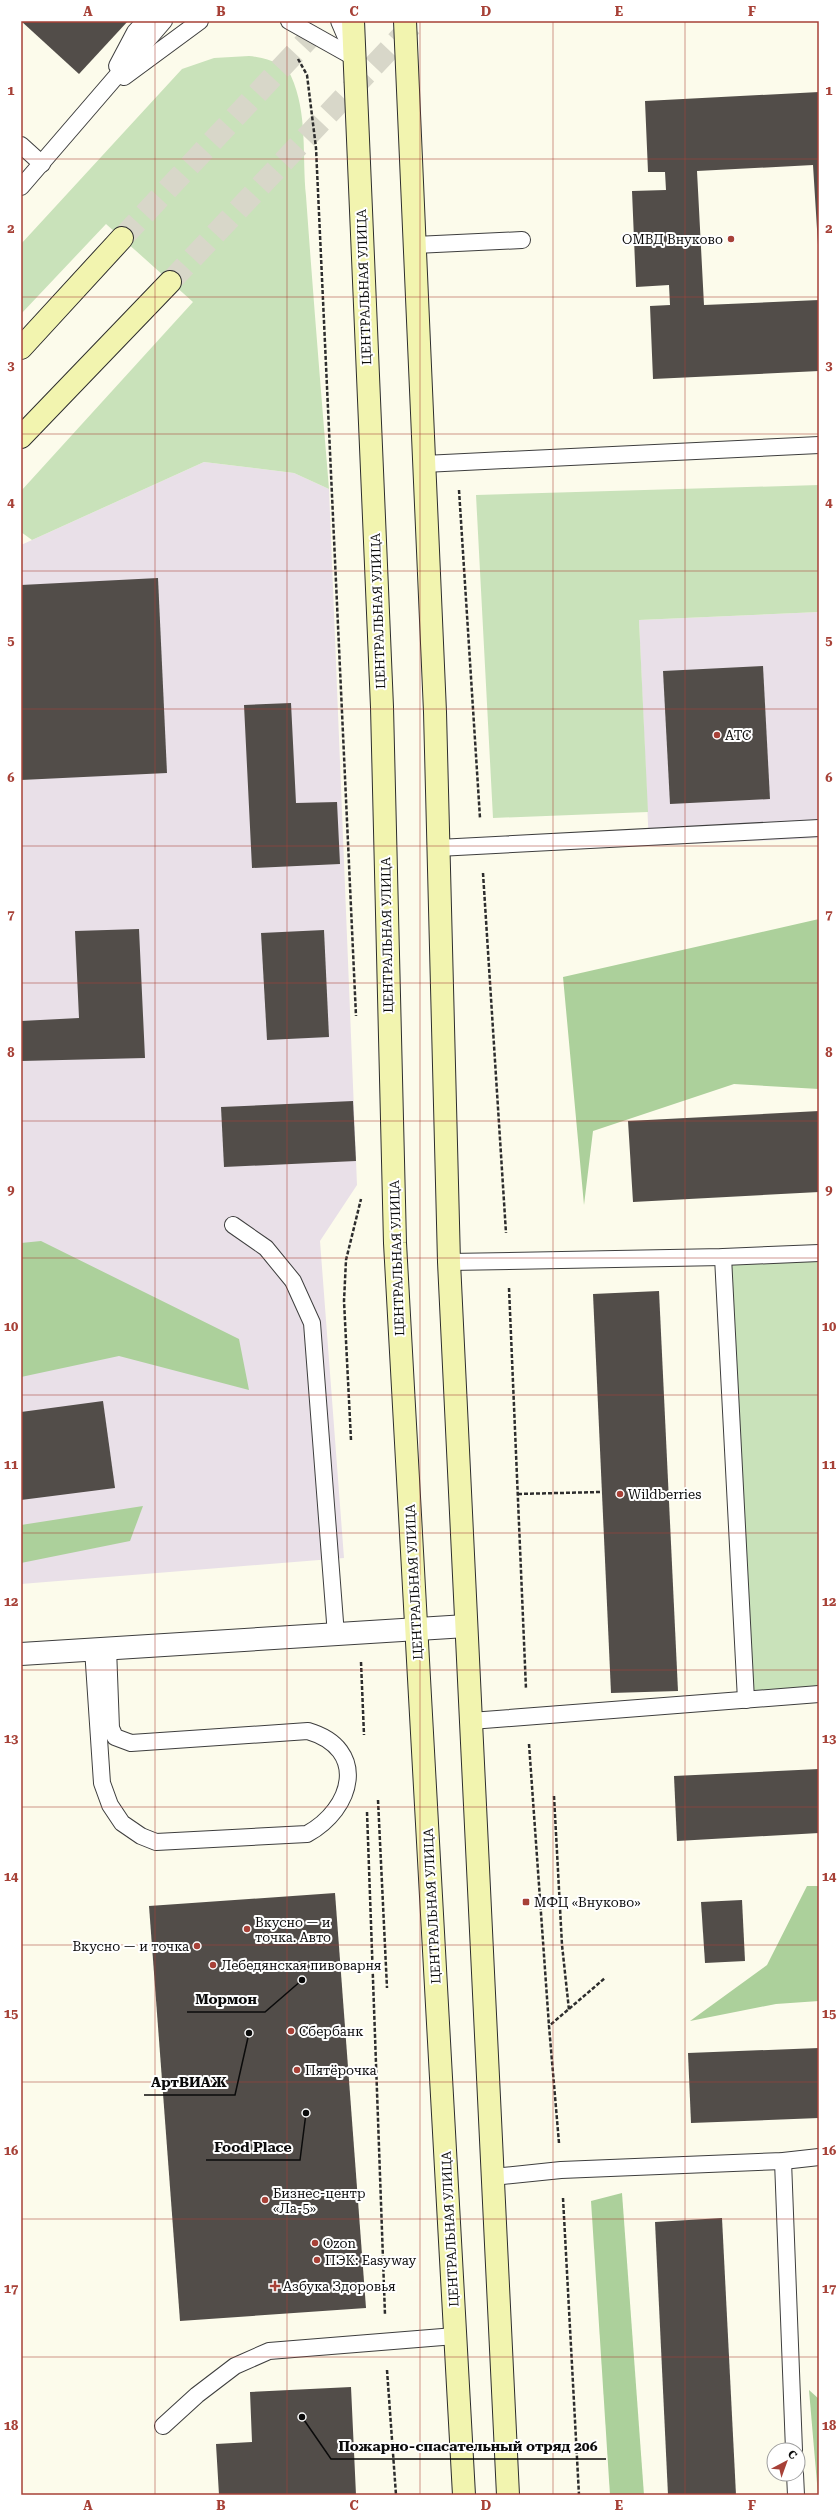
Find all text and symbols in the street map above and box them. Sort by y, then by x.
text: A [83,4,93,19]
text: B [216,4,226,19]
text: C [349,4,359,19]
text: D [481,4,491,19]
text: E [615,4,623,19]
text: F [748,4,756,19]
text: 1 [7,83,15,98]
text: 1 [825,83,833,98]
street label: ЦЕНТРАЛЬНАЯ УЛИЦА [354,209,374,365]
text: 2 [7,221,15,236]
text: 2 [825,221,833,236]
place label: ОМВД Внуково [622,232,723,247]
marker: ОМВД Внуково [726,234,736,244]
text: 3 [7,358,15,373]
text: 3 [825,358,833,373]
text: 4 [7,495,15,510]
text: 4 [825,495,833,510]
street label: ЦЕНТРАЛЬНАЯ УЛИЦА [368,533,388,689]
text: 5 [7,633,15,648]
text: 5 [825,633,833,648]
place label: АТС [725,728,751,743]
marker: АТС [712,730,722,740]
text: 6 [7,770,15,785]
text: 6 [825,770,833,785]
street label: ЦЕНТРАЛЬНАЯ УЛИЦА [378,857,396,1013]
text: 7 [7,907,15,922]
text: 7 [825,907,833,922]
text: 8 [7,1045,15,1060]
text: 8 [825,1045,833,1060]
street label: ЦЕНТРАЛЬНАЯ УЛИЦА [387,1180,407,1336]
text: 9 [7,1182,15,1197]
text: 9 [825,1182,833,1197]
text: 10 [4,1319,18,1334]
text: 10 [822,1319,836,1334]
text: 11 [4,1457,18,1472]
text: 11 [822,1457,836,1472]
place label: Wildberries [628,1487,701,1502]
marker: Wildberries [615,1489,625,1499]
street label: ЦЕНТРАЛЬНАЯ УЛИЦА [402,1504,426,1660]
text: 12 [4,1594,18,1609]
text: 12 [822,1594,836,1609]
text: 13 [4,1731,18,1746]
text: 13 [822,1731,836,1746]
street label: ЦЕНТРАЛЬНАЯ УЛИЦА [420,1828,444,1984]
text: 14 [4,1869,19,1884]
text: 14 [822,1869,837,1884]
place label: МФЦ «Внуково» [534,1895,641,1910]
marker: МФЦ «Внуково» [521,1897,531,1907]
place label: Вкусно — и точка. Авто [255,1915,331,1945]
marker: Вкусно — и точка. Авто [242,1924,252,1934]
place label: Вкусно — и точка [72,1939,189,1954]
marker: Вкусно — и точка [192,1941,202,1951]
place label: Лебедянская пивоварня [221,1958,381,1973]
marker: Лебедянская пивоварня [208,1960,218,1970]
callout: Мормон [187,1986,265,2012]
text: Мормон [195,1991,257,2007]
text: 15 [4,2006,18,2021]
text: 15 [822,2006,836,2021]
place label: Сбербанк [299,2024,363,2039]
marker: Сбербанк [286,2026,296,2036]
place label: Пятёрочка [305,2063,377,2078]
marker: Пятёрочка [292,2065,302,2075]
callout: АртВИАЖ [144,2069,235,2095]
text: АртВИАЖ [151,2074,227,2090]
callout: Food Place [206,2134,300,2160]
text: Food Place [214,2139,292,2155]
text: 16 [4,2143,18,2158]
text: 16 [822,2143,836,2158]
street label: ЦЕНТРАЛЬНАЯ УЛИЦА [438,2151,462,2307]
place label: Бизнес-центр «Ла-5» [273,2186,365,2216]
marker: Бизнес-центр «Ла-5» [260,2195,270,2205]
place label: Ozon [323,2236,356,2251]
marker: Ozon [310,2238,320,2248]
place label: ПЭК: Easyway [325,2253,416,2268]
marker: ПЭК: Easyway [312,2255,322,2265]
place label: Азбука Здоровья [283,2279,396,2294]
text: 17 [4,2281,18,2296]
marker: Азбука Здоровья [270,2281,280,2291]
text: 17 [822,2281,836,2296]
text: 18 [4,2418,19,2433]
text: 18 [822,2418,837,2433]
callout: Пожарно-спасательный отряд 206 [331,2433,606,2459]
text: Пожарно-спасательный отряд 206 [338,2438,598,2454]
north arrow [766,2442,806,2482]
text: С [785,2447,800,2462]
text: A [83,2498,93,2513]
text: B [216,2498,226,2513]
text: C [349,2498,359,2513]
text: D [481,2498,491,2513]
text: E [615,2498,623,2513]
text: F [748,2498,756,2513]

